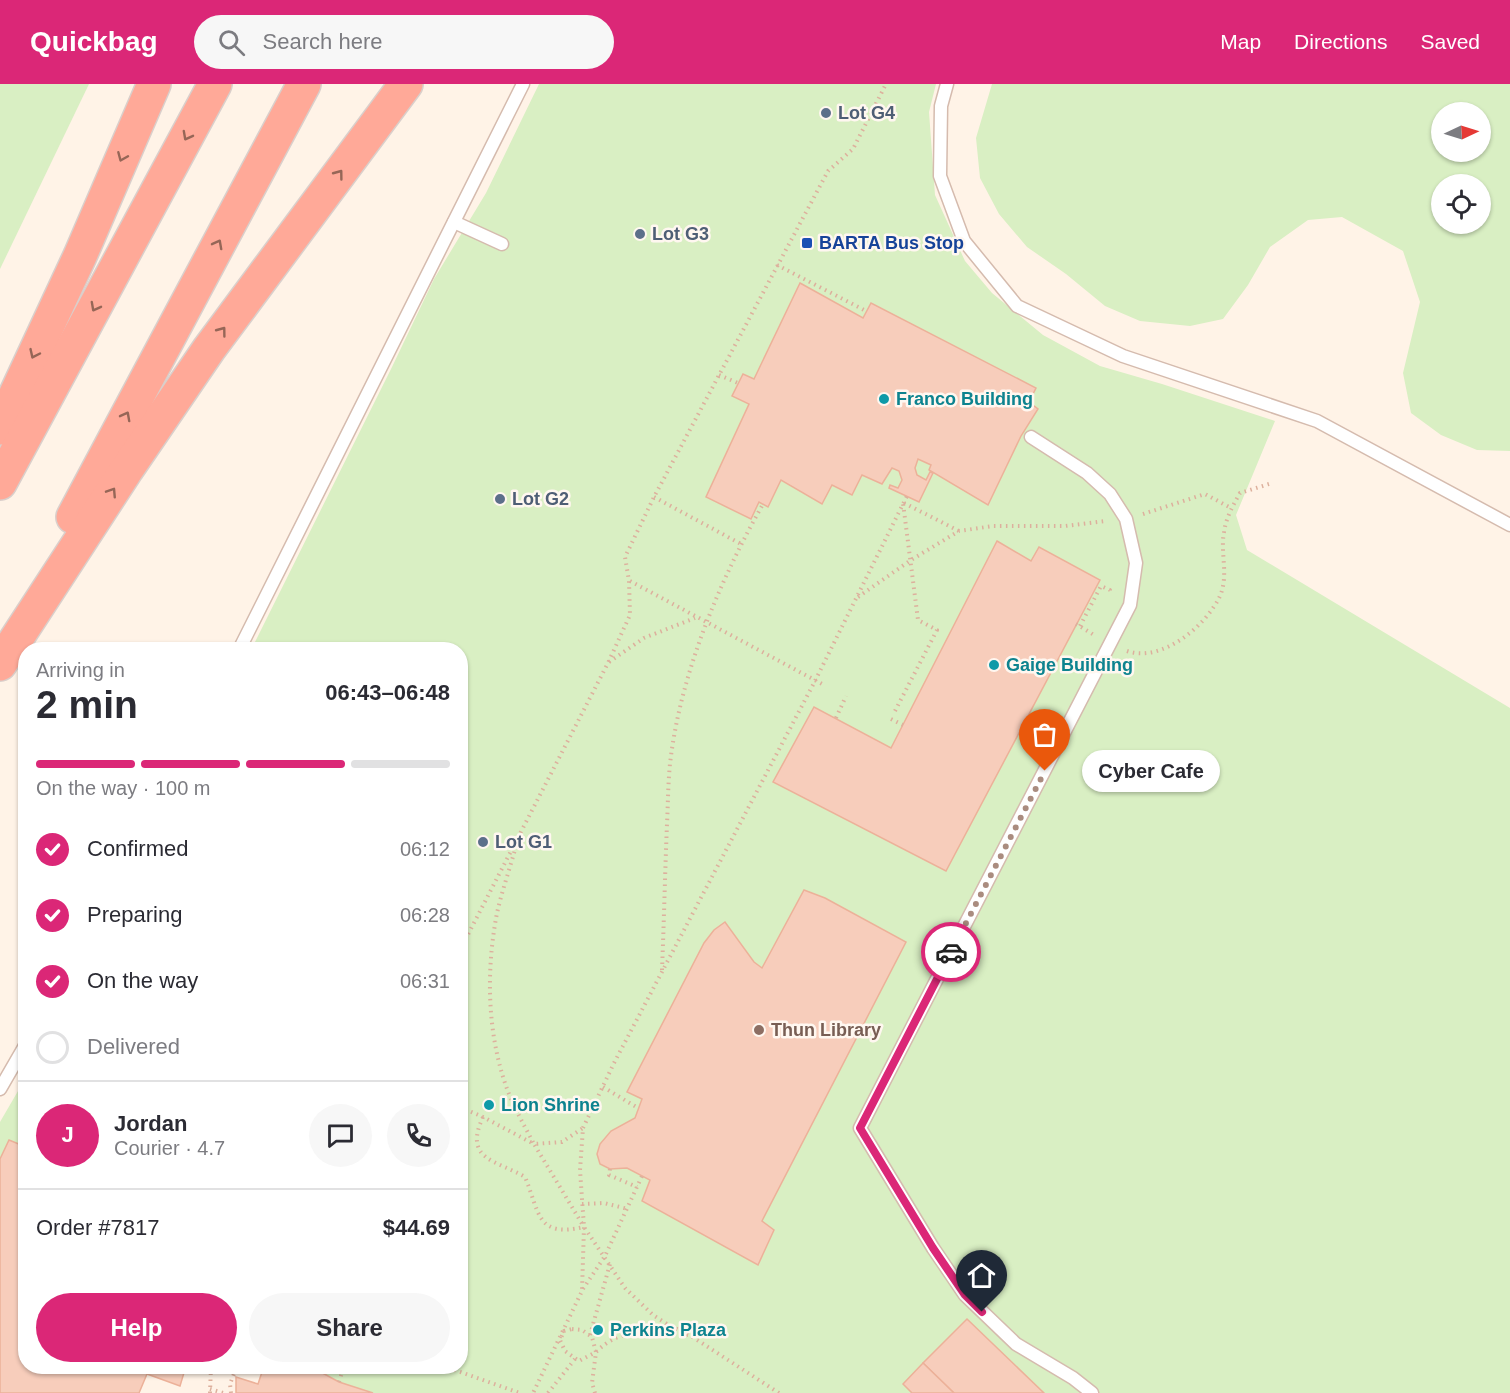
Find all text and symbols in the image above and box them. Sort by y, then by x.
search box [194,15,614,69]
text: Quickbag [30,26,158,57]
icon: search [215,26,248,59]
text: Search here [263,29,382,54]
text: Map [1220,30,1261,53]
text: Directions [1294,30,1387,53]
text: Saved [1420,30,1480,53]
north arrow [1431,102,1491,162]
map controls [1431,102,1491,234]
place label: Lot G4 [838,103,895,123]
marker: Lot G4 [819,106,833,120]
one-way arrow [183,129,194,140]
one-way arrow [117,151,129,162]
one-way arrow [331,170,342,181]
button: locate [1431,174,1491,234]
place label: Lot G3 [652,224,709,244]
marker: Lot G3 [633,227,647,241]
place label: BARTA Bus Stop [819,233,964,253]
marker: BARTA Bus Stop [800,236,814,250]
one-way arrow [211,240,222,251]
one-way arrow [91,301,102,311]
one-way arrow [215,326,226,337]
one-way arrow [29,348,41,359]
place label: Franco Building [896,389,1033,409]
marker: Franco Building [877,392,891,406]
one-way arrow [119,412,130,423]
one-way arrow [105,487,116,498]
place label: Lot G2 [512,489,569,509]
marker: Lot G2 [493,492,507,506]
place label: Gaige Building [1006,655,1133,675]
marker: Gaige Building [987,658,1001,672]
text: Arriving in [36,659,125,681]
text: 06:43–06:48 [325,680,450,705]
text: 2 min [36,683,138,726]
pin [1019,709,1070,771]
icon: bag [1028,718,1061,751]
callout: Cyber Cafe [1081,750,1219,792]
text: Cyber Cafe [1098,760,1204,782]
text: On the way · 100 m [36,777,211,799]
place label: Lot G1 [495,832,552,852]
icon: check [36,833,69,866]
marker: Lot G1 [476,835,490,849]
text: Confirmed [87,836,188,861]
text: 06:12 [400,838,450,860]
icon: check [36,899,69,932]
text: Preparing [87,902,182,927]
text: 06:28 [400,904,450,926]
courier [921,922,981,982]
icon: car [935,936,968,969]
icon: check [36,965,69,998]
text: On the way [87,968,198,993]
text: 06:31 [400,970,450,992]
place label: Thun Library [771,1020,881,1040]
marker: Thun Library [752,1023,766,1037]
text: Delivered [87,1034,180,1059]
place label: Lion Shrine [501,1095,600,1115]
marker: Lion Shrine [482,1098,496,1112]
button: chat [309,1104,372,1167]
button: phone [387,1104,450,1167]
text: Jordan [114,1111,187,1136]
text: J [61,1122,74,1147]
text: Courier · 4.7 [114,1137,225,1159]
text: Order #7817 [36,1215,160,1240]
text: $44.69 [383,1215,450,1240]
pin [956,1250,1007,1312]
icon: home [965,1259,998,1292]
button: Help [36,1293,237,1362]
button: Share [249,1293,450,1362]
place label: Perkins Plaza [610,1320,727,1340]
marker: Perkins Plaza [591,1323,605,1337]

